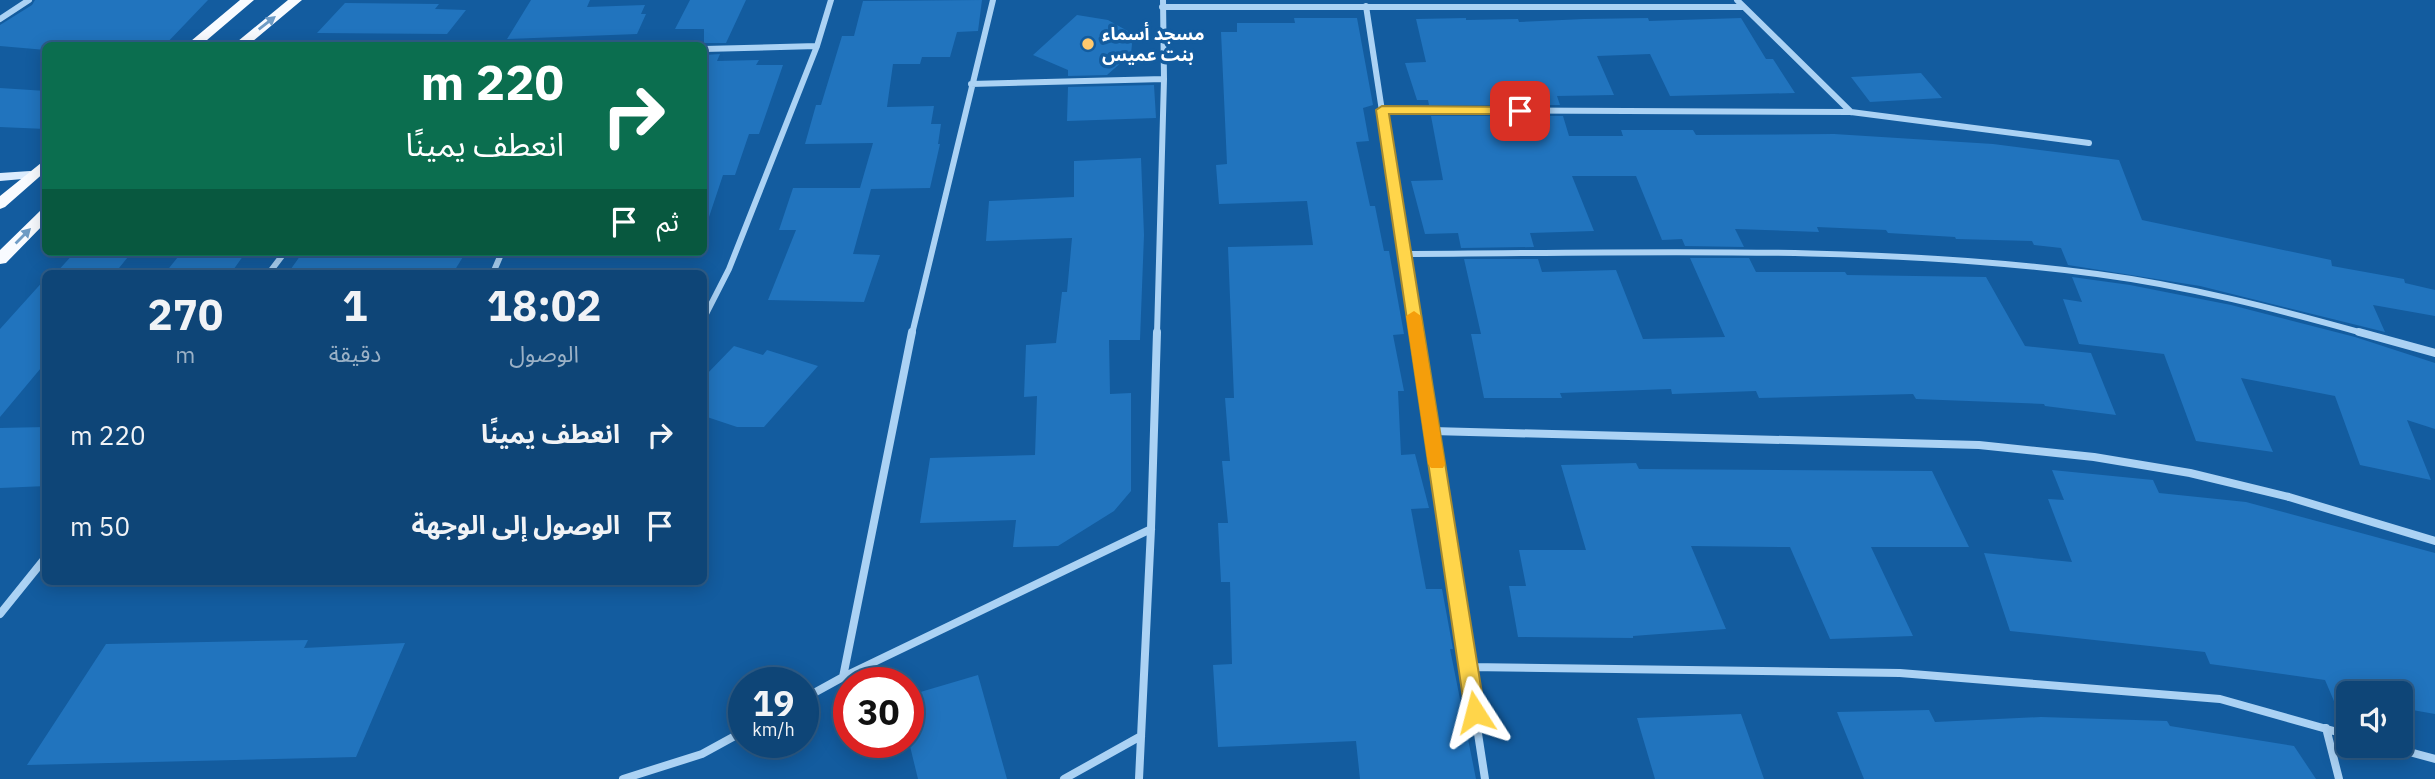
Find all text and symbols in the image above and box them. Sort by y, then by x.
one-way arrow [258,15,276,30]
place label: مسجد أسماء بنت عميس [1102,21,1205,66]
marker: مسجد أسماء بنت عميس [1080,36,1096,52]
text: 220 m [420,50,564,113]
icon: right [588,70,679,161]
pin [1490,81,1550,141]
icon: arrive [1501,92,1539,130]
text: انعطف يمينًا [405,123,564,165]
icon: arrive [605,203,643,241]
text: ثم [657,204,679,238]
one-way arrow [14,228,31,245]
text: 1 [342,278,368,333]
text: 18:02 [487,278,601,333]
text: 270 [148,287,223,342]
text: دقيقة [329,338,381,368]
text: الوصول [509,338,579,368]
text: m [175,339,195,369]
text: انعطف يمينًا [481,416,620,450]
icon: right [641,416,679,454]
text: 220 m [70,418,146,452]
text: الوصول إلى الوجهة [411,507,620,541]
icon: arrive [641,507,679,545]
text: 50 m [70,509,130,543]
speed limit sign: 30 [833,667,924,758]
position arrow [1438,675,1512,749]
text: 19 [752,680,795,726]
map controls [2336,681,2413,758]
button: sound [2336,681,2413,758]
text: km/h [752,718,795,741]

